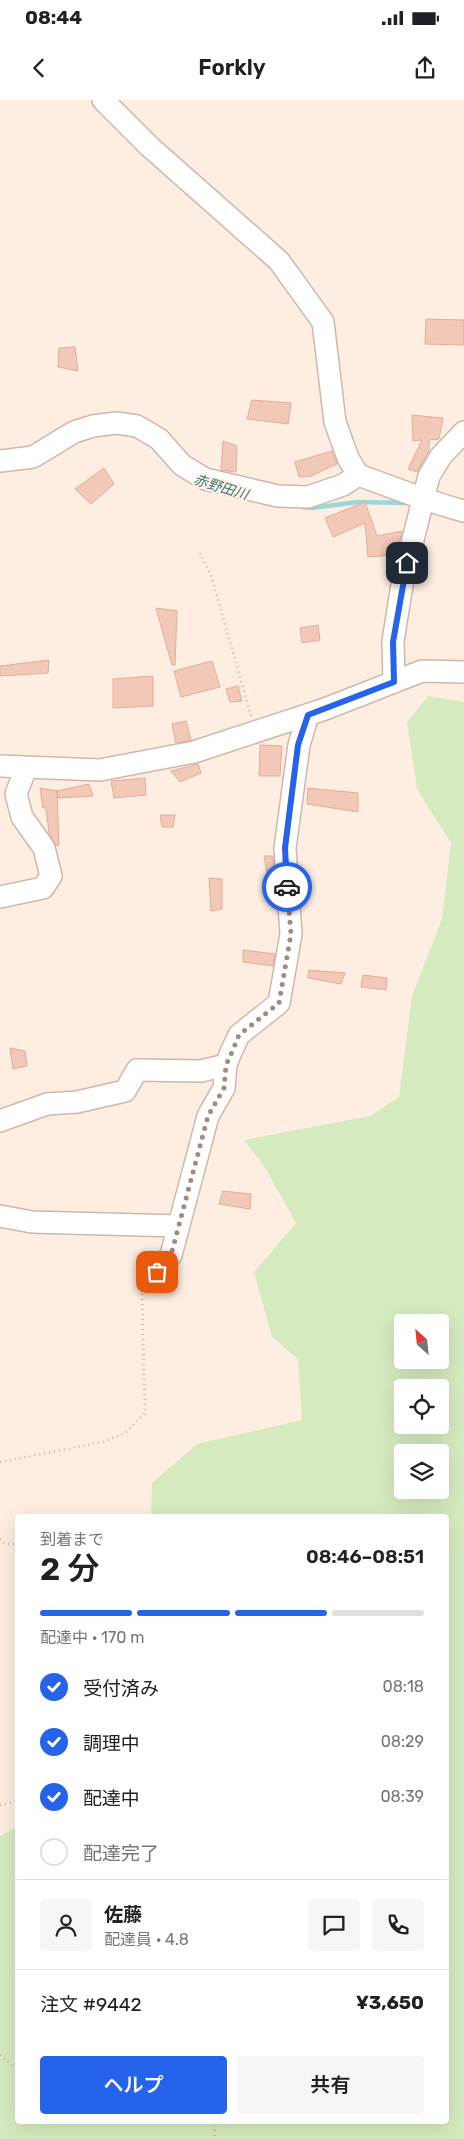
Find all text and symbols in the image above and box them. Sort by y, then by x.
text: 08:44 [25,6,82,29]
icon: back [25,54,53,82]
text: Forkly [198,54,266,81]
icon: share [411,54,439,82]
water label: 赤野田川 [192,471,252,504]
pin [386,542,428,584]
icon: home [393,549,421,577]
courier [262,862,312,912]
icon: car [273,873,301,901]
pin [136,1251,178,1293]
icon: bag [143,1258,171,1286]
north arrow [394,1314,449,1369]
map controls [394,1314,449,1499]
button: locate [394,1379,449,1434]
button: layers [394,1444,449,1499]
text: 到着まで [40,1530,104,1549]
text: 08:46–08:51 [306,1545,424,1568]
text: 2 分 [40,1550,99,1588]
text: 配達中 · 170 m [40,1628,144,1647]
icon: check [40,1673,68,1701]
text: 受付済み [83,1677,159,1700]
text: 08:18 [383,1677,424,1696]
icon: check [40,1728,68,1756]
text: 調理中 [83,1732,140,1755]
text: 08:29 [381,1732,424,1751]
icon: check [40,1783,68,1811]
text: 配達中 [83,1787,140,1810]
text: 08:39 [380,1787,424,1806]
text: 配達完了 [83,1842,159,1865]
button: person [40,1899,92,1951]
button: chat [308,1899,360,1951]
button: phone [372,1899,424,1951]
text: 佐藤 [104,1903,142,1926]
text: 配達員 · 4.8 [104,1930,189,1949]
text: ¥3,650 [356,1991,424,2014]
text: 注文 #9442 [40,1993,142,2016]
button: ヘルプ [40,2056,227,2114]
button: 共有 [237,2056,424,2114]

